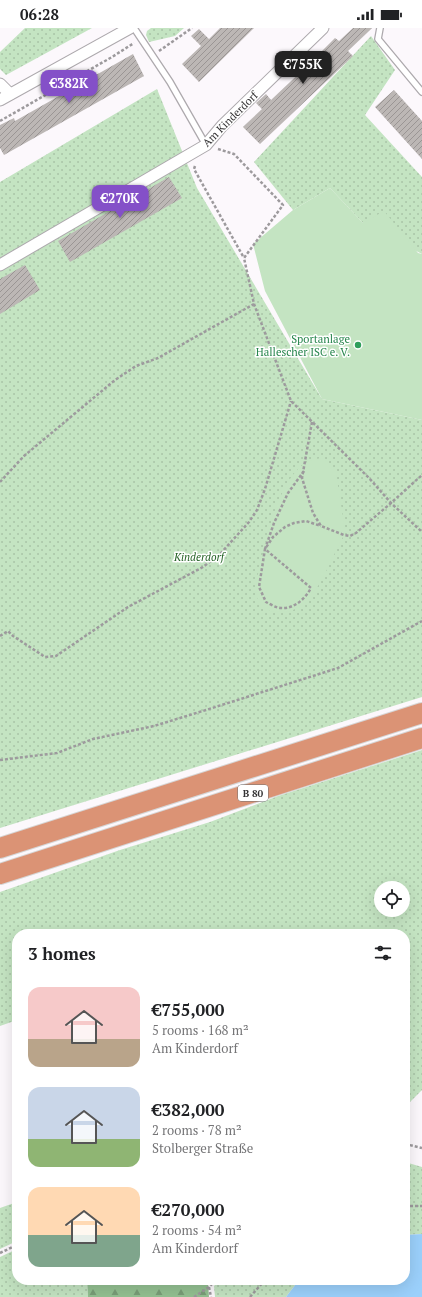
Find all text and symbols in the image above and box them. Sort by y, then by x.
text: 06:28 [20,4,59,24]
pin: €755K [275,51,331,85]
text: €755K [284,55,322,73]
pin: €382K [41,70,97,104]
text: €382K [50,74,88,92]
street label: Am Kinderdorf [199,87,262,150]
pin: €270K [92,185,148,219]
text: €270K [101,189,139,207]
place label: Sportanlage Hallescher ISC e. V. [256,332,350,359]
marker: Sportanlage Hallescher ISC e. V. [353,340,363,350]
park label: Kinderdorf [173,550,227,564]
road number: B 80 [238,785,268,801]
map controls [374,881,410,917]
button: locate [374,881,410,917]
text: 3 homes [28,942,96,965]
icon: filters [372,942,394,964]
text: €755,000 [152,998,224,1021]
icon: home [60,1003,108,1051]
text: 5 rooms · 168 m² [152,1021,249,1039]
text: Am Kinderdorf [152,1039,238,1057]
text: €382,000 [152,1098,224,1121]
icon: home [60,1103,108,1151]
text: 2 rooms · 78 m² [152,1121,242,1139]
text: Stolberger Straße [152,1139,253,1157]
text: €270,000 [152,1198,224,1221]
icon: home [60,1203,108,1251]
text: 2 rooms · 54 m² [152,1221,242,1239]
text: Am Kinderdorf [152,1239,238,1257]

